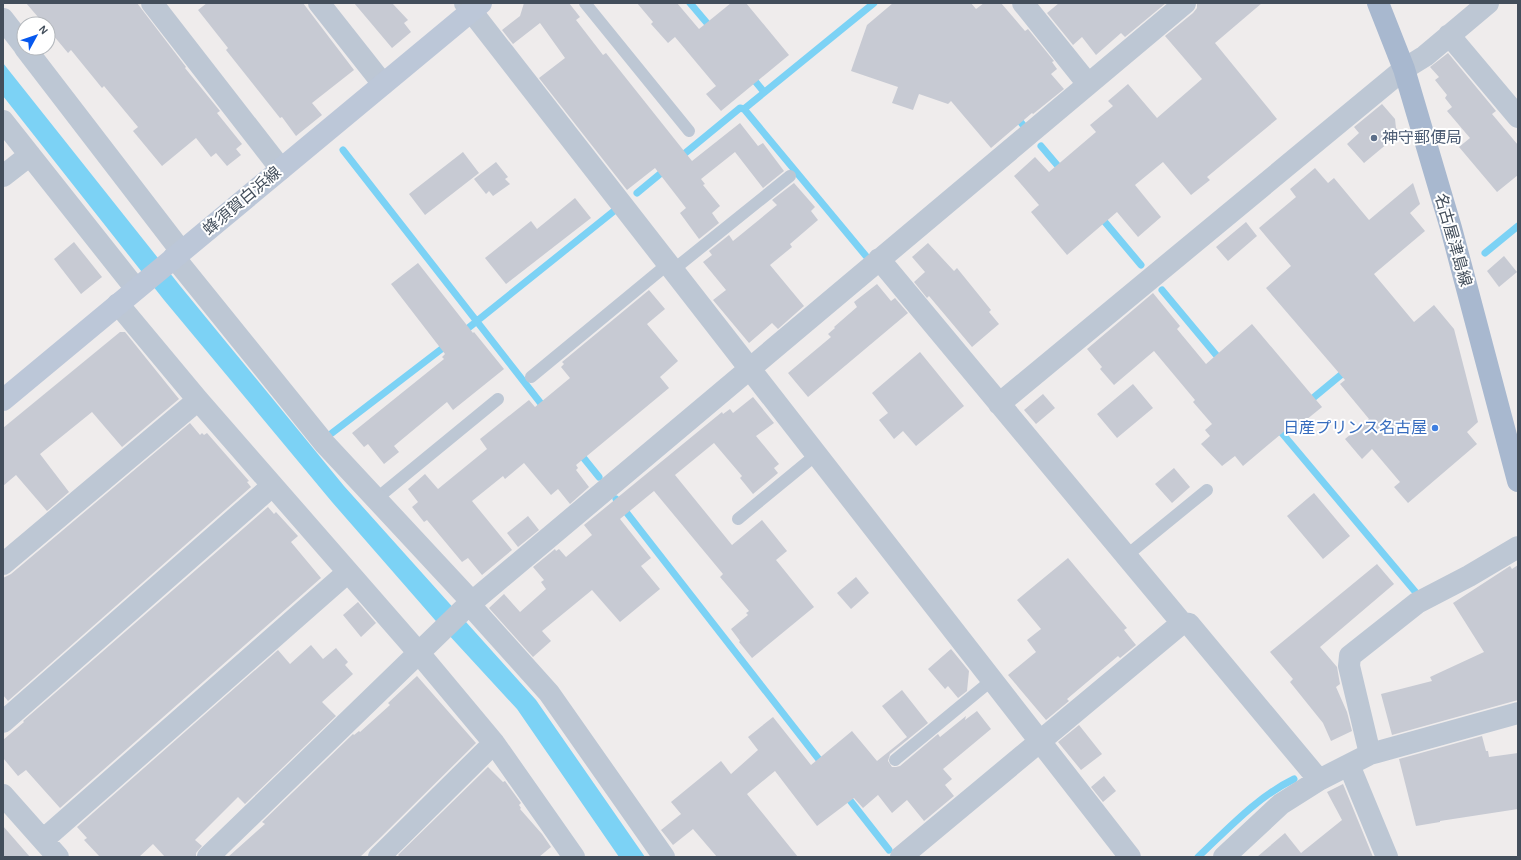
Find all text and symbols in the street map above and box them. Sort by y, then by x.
north arrow [16,16,56,56]
text: N [37,23,50,36]
place label: 神守郵便局 [1382,129,1462,146]
marker: 神守郵便局 [1369,133,1379,143]
street label: 蜂須賀白浜線 [199,163,284,238]
street label: 名古屋津島線 [1432,191,1475,288]
place label: 日産プリンス名古屋 [1283,419,1427,436]
marker: 日産プリンス名古屋 [1430,423,1440,433]

